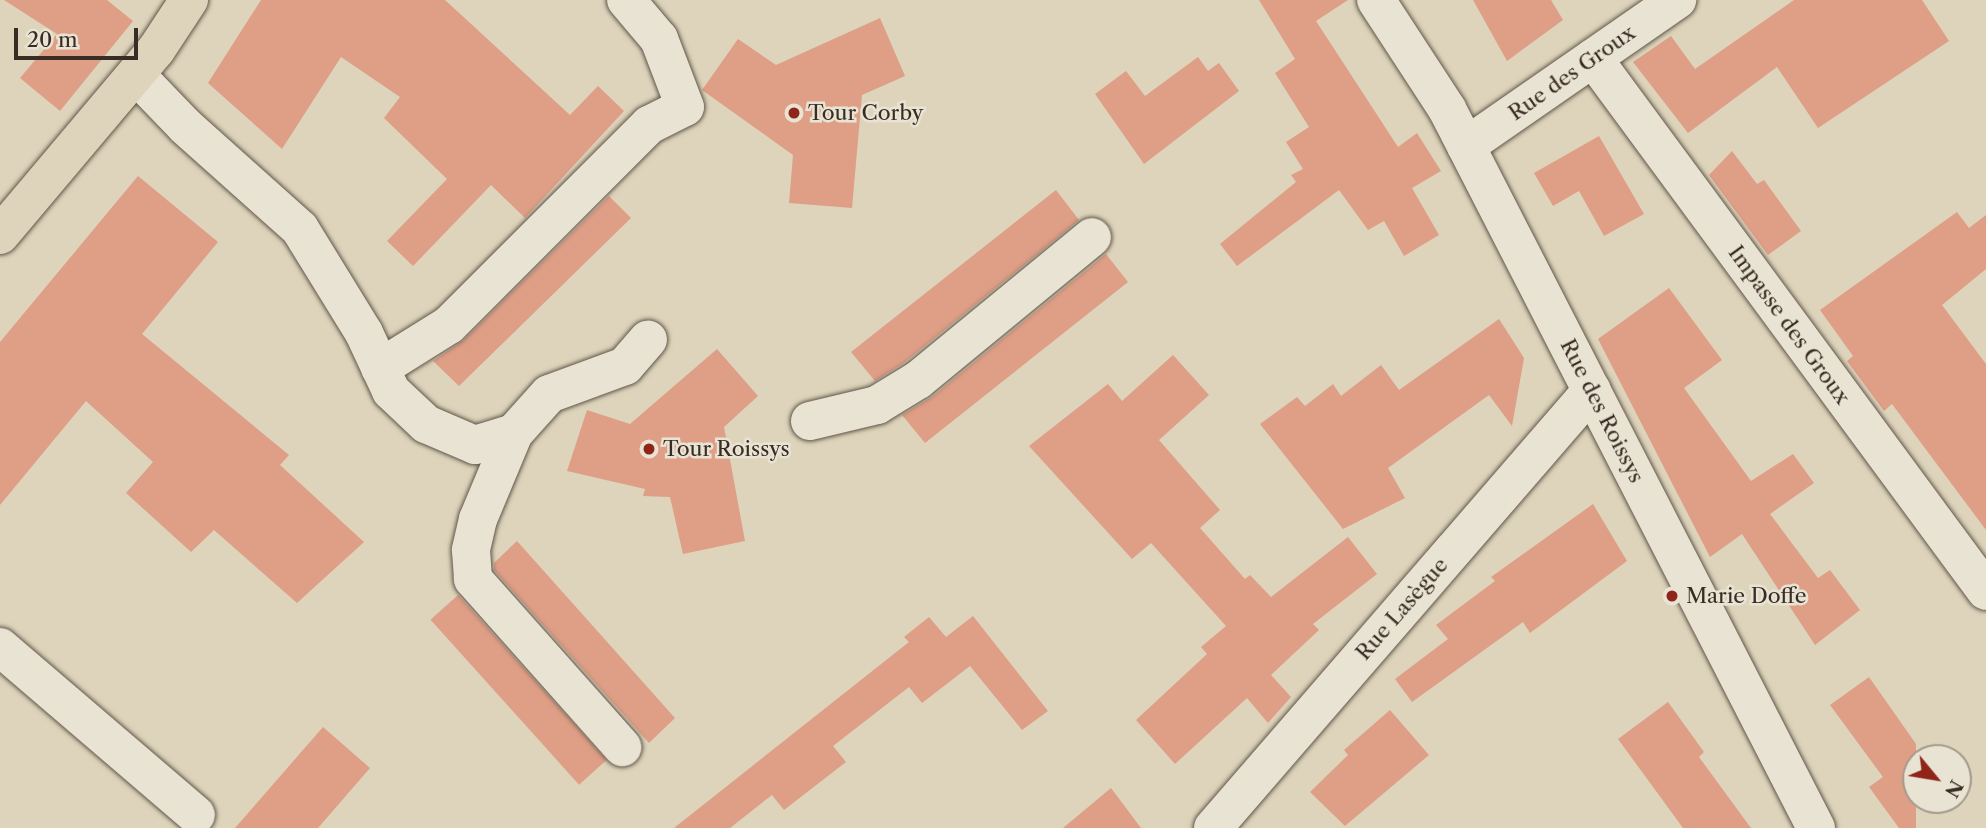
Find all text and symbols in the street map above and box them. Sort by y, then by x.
scale bar [18,14,142,58]
street label: Rue des Groux [1504,20,1640,126]
text: 20 m [27,27,78,52]
place label: Tour Corby [808,100,924,126]
marker: Tour Corby [786,105,802,121]
street label: Impasse des Groux [1723,241,1855,409]
street label: Rue des Roissys [1555,335,1649,487]
place label: Tour Roissys [663,436,790,462]
marker: Tour Roissys [641,441,657,457]
street label: Rue Lasègue [1351,553,1453,665]
place label: Marie Doffe [1686,583,1806,609]
marker: Marie Doffe [1664,588,1680,604]
north arrow [1902,744,1972,814]
text: N [1940,776,1968,802]

